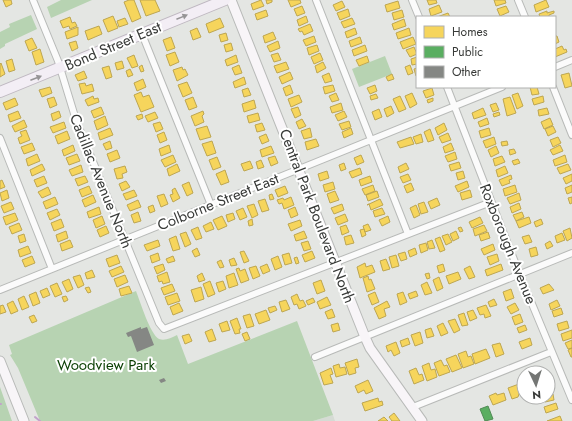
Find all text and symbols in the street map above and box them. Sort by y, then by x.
one-way arrow [177,14,189,20]
street label: Bond Street East [61,16,165,76]
legend [416,16,556,88]
text: Homes [452,23,488,41]
text: Public [452,43,483,61]
text: Other [452,63,482,81]
one-way arrow [31,74,43,80]
street label: Cadillac Avenue North [64,110,138,252]
street label: Central Park Boulevard North [274,126,360,306]
street label: Colborne Street East [154,167,282,236]
street label: Roxborough Avenue [474,181,542,308]
park label: Woodview Park [57,354,155,376]
north arrow [516,365,556,405]
text: N [532,387,542,403]

